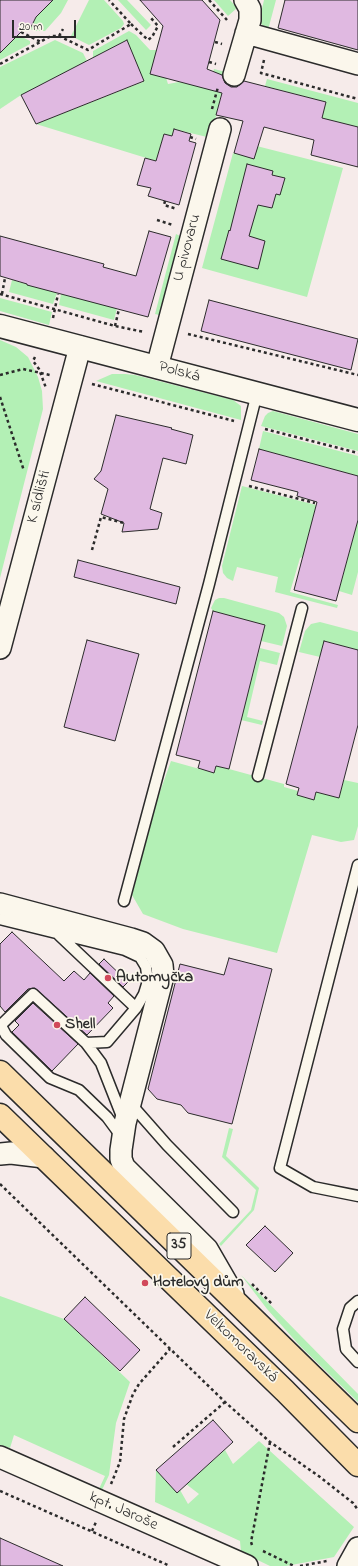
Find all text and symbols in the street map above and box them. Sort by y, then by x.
scale bar [14,12,78,38]
text: 20 m [19,18,42,36]
street label: U pivovaru [170,212,206,284]
street label: Polská [156,358,202,388]
street label: K sídlišti [24,469,56,525]
place label: Automyčka [116,968,193,988]
marker: Automyčka [103,973,113,983]
place label: Shell [65,1015,95,1035]
marker: Shell [52,1020,62,1030]
road number: 35 [167,1233,191,1259]
place label: Hotelový dům [153,1273,244,1293]
marker: Hotelový dům [140,1278,150,1288]
street label: Velkomoravská [199,1307,281,1387]
street label: kpt. Jaroše [86,1488,160,1536]

